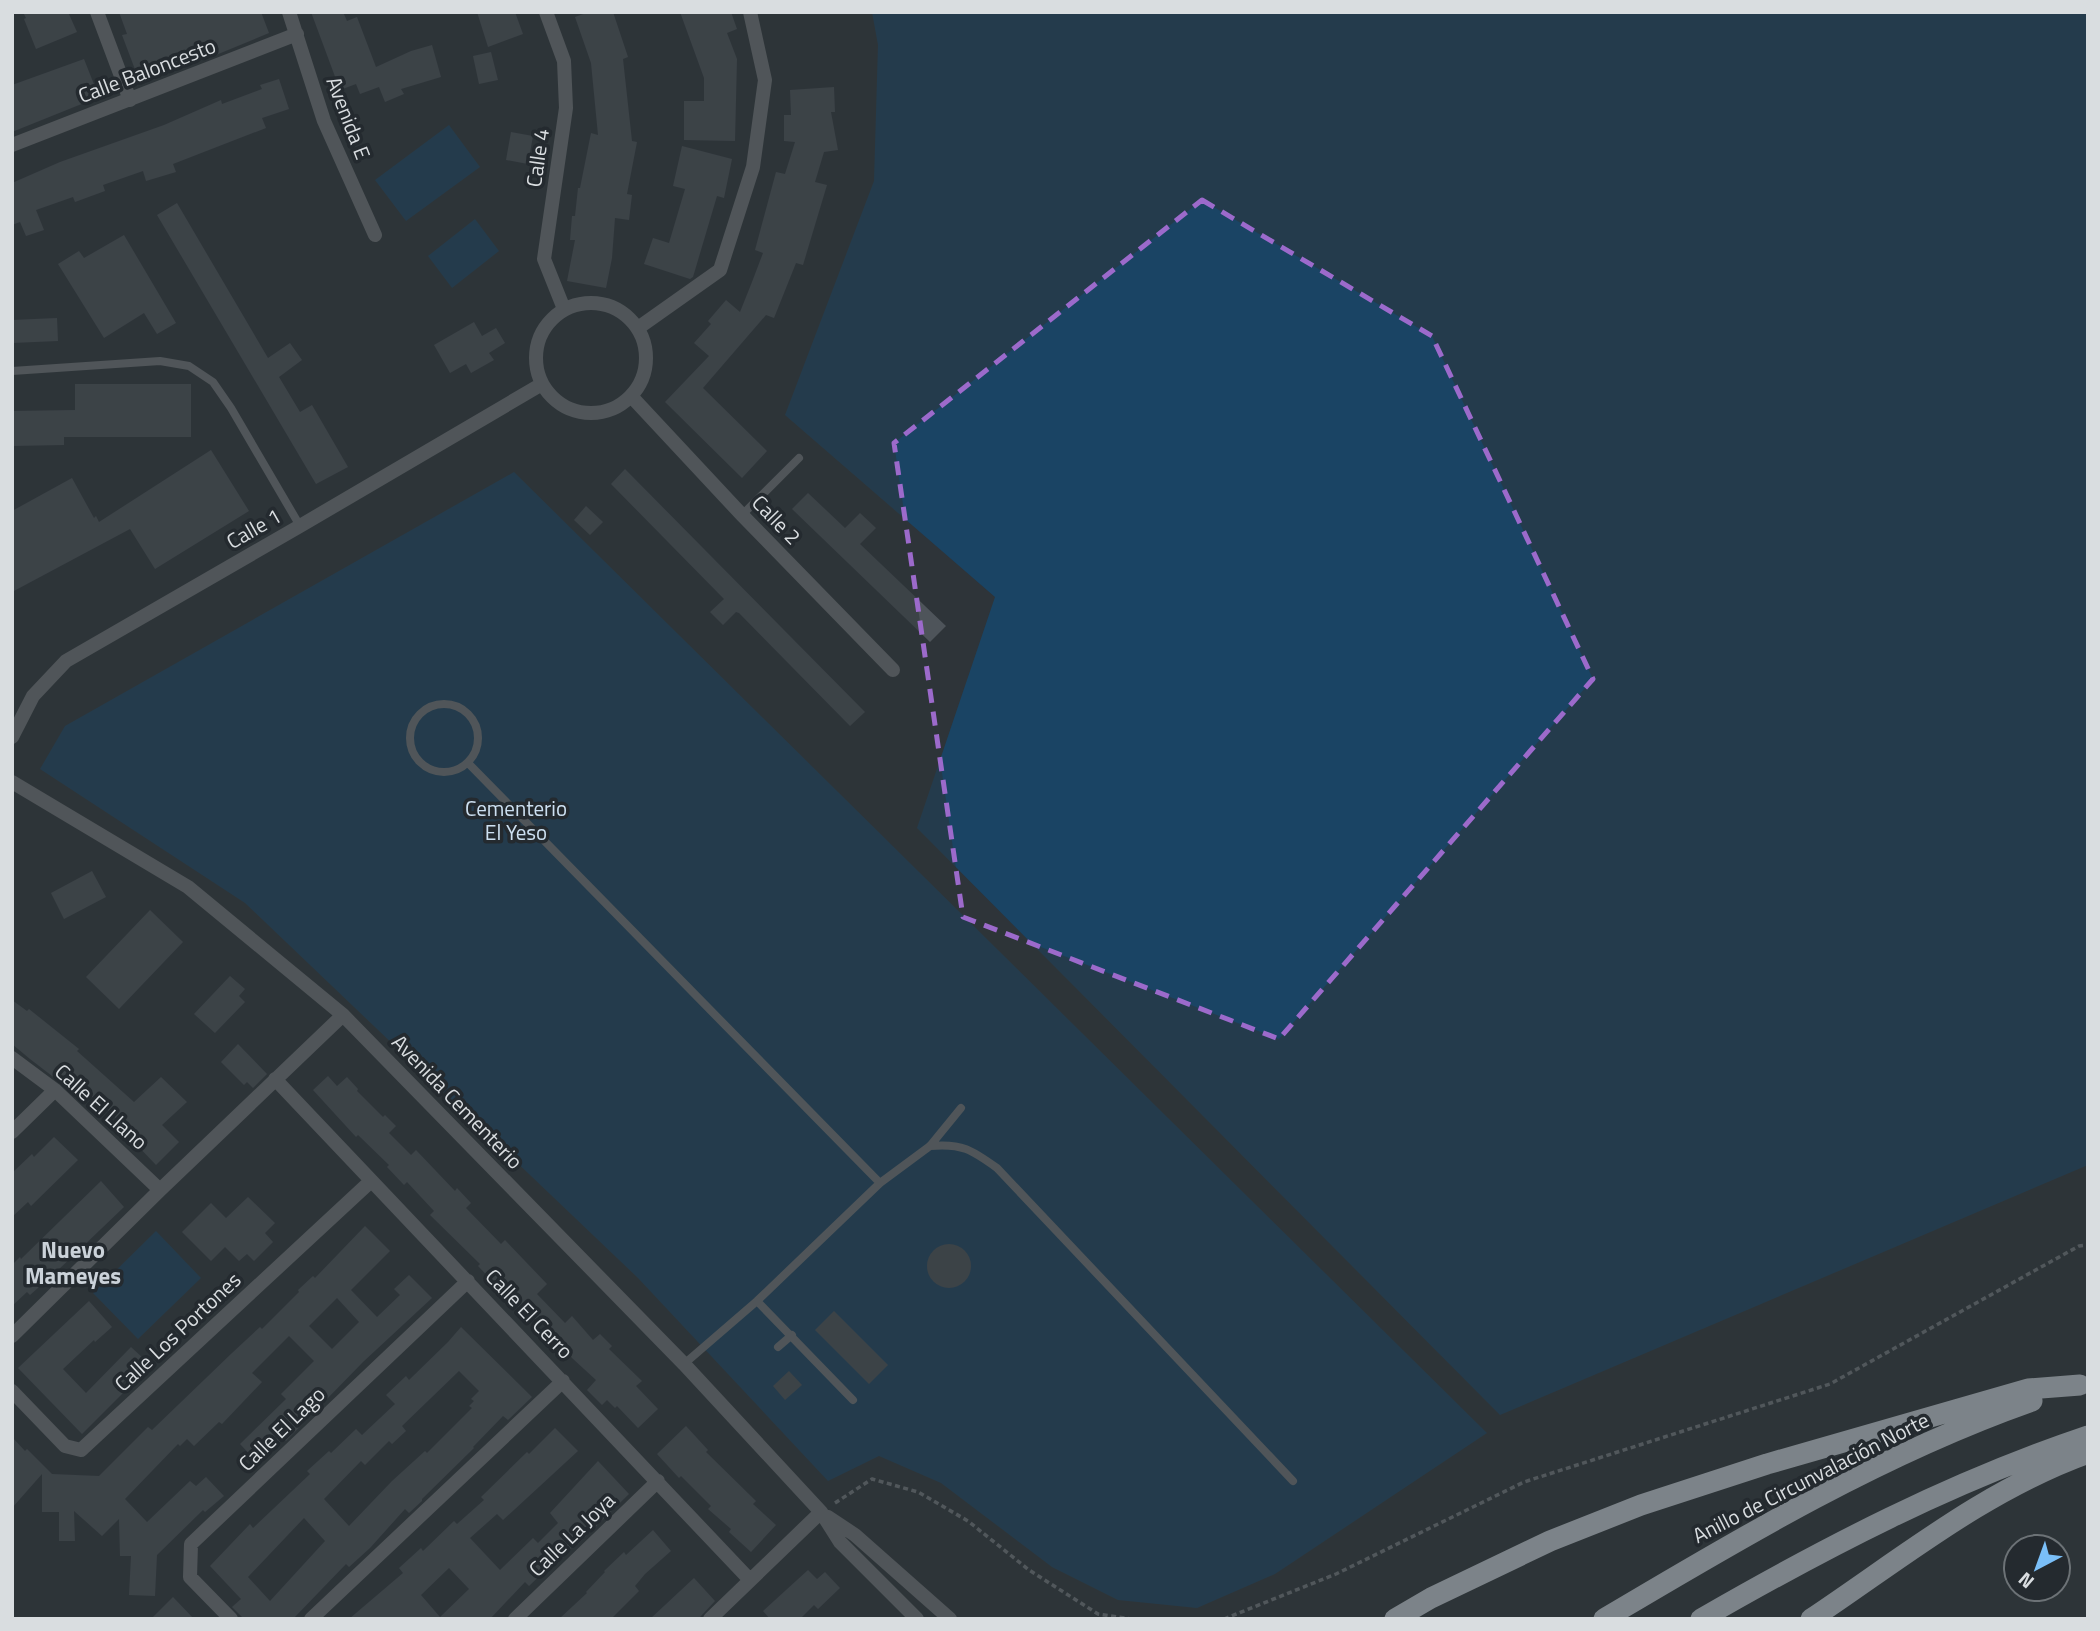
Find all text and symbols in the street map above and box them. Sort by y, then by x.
street label: Calle Baloncesto [73,29,220,111]
street label: Avenida E [319,72,379,164]
street label: Calle 4 [517,127,557,189]
street label: Calle 2 [745,487,809,552]
street label: Calle 1 [220,500,287,557]
park label: Cementerio El Yeso [465,792,567,848]
street label: Avenida Cementerio [385,1027,531,1176]
street label: Calle El Llano [48,1056,155,1157]
district label: Nuevo Mameyes [25,1232,121,1293]
street label: Calle El Cerro [478,1261,581,1366]
street label: Calle Los Portones [107,1264,248,1399]
street label: Calle El Lago [230,1378,332,1478]
street label: Anillo de Circunvalación Norte [1687,1403,1934,1551]
street label: Calle La Joya [521,1484,622,1584]
north arrow [2002,1533,2072,1603]
text: N [2011,1566,2040,1596]

